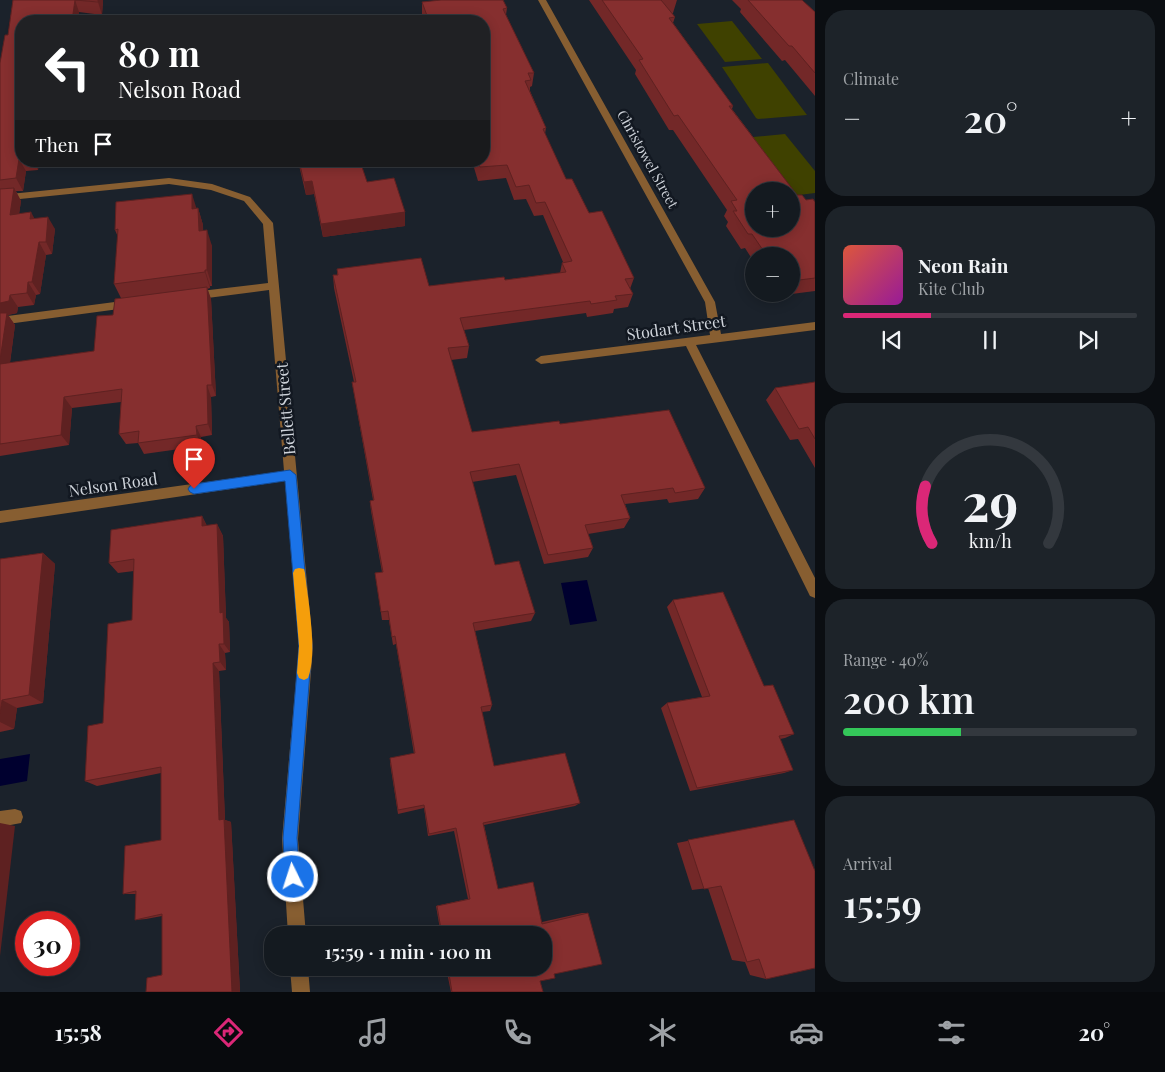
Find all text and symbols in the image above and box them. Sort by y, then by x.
text: 80 m [118,29,200,76]
icon: left [35,35,100,100]
text: Climate [843,68,899,89]
text: Nelson Road [118,74,241,104]
text: 20° [964,92,1018,143]
text: − [843,99,861,136]
text: + [1121,99,1137,136]
street label: Christowel Street [613,106,683,213]
icon: arrive [89,130,117,158]
text: Then [35,131,79,157]
map controls [745,182,800,302]
button: + [745,182,800,237]
button: − [745,247,800,302]
text: Neon Rain [918,252,1008,278]
text: Kite Club [918,278,985,299]
street label: Stodart Street [625,310,727,344]
icon: previous [878,326,906,354]
icon: pause [976,326,1004,354]
icon: next [1074,326,1102,354]
street label: Bellett Street [270,362,299,456]
pin [173,438,215,489]
icon: arrive [180,445,208,473]
text: 29 [962,466,1018,535]
street label: Nelson Road [67,467,159,501]
text: km/h [969,529,1012,552]
text: Range · 40% [843,649,928,670]
text: 200 km [843,673,975,724]
position arrow [266,850,318,902]
text: Arrival [843,853,892,874]
text: 15:59 [843,877,922,928]
speed limit sign: 30 [15,911,80,976]
text: 15:59 · 1 min · 100 m [324,938,492,964]
icon: directions [211,1015,246,1050]
icon: music [356,1015,391,1050]
icon: phone [500,1015,535,1050]
icon: climate [645,1015,680,1050]
icon: car [789,1015,824,1050]
icon: filters [934,1015,969,1050]
text: 15:58 [55,1017,102,1047]
text: 20° [1078,1017,1110,1047]

